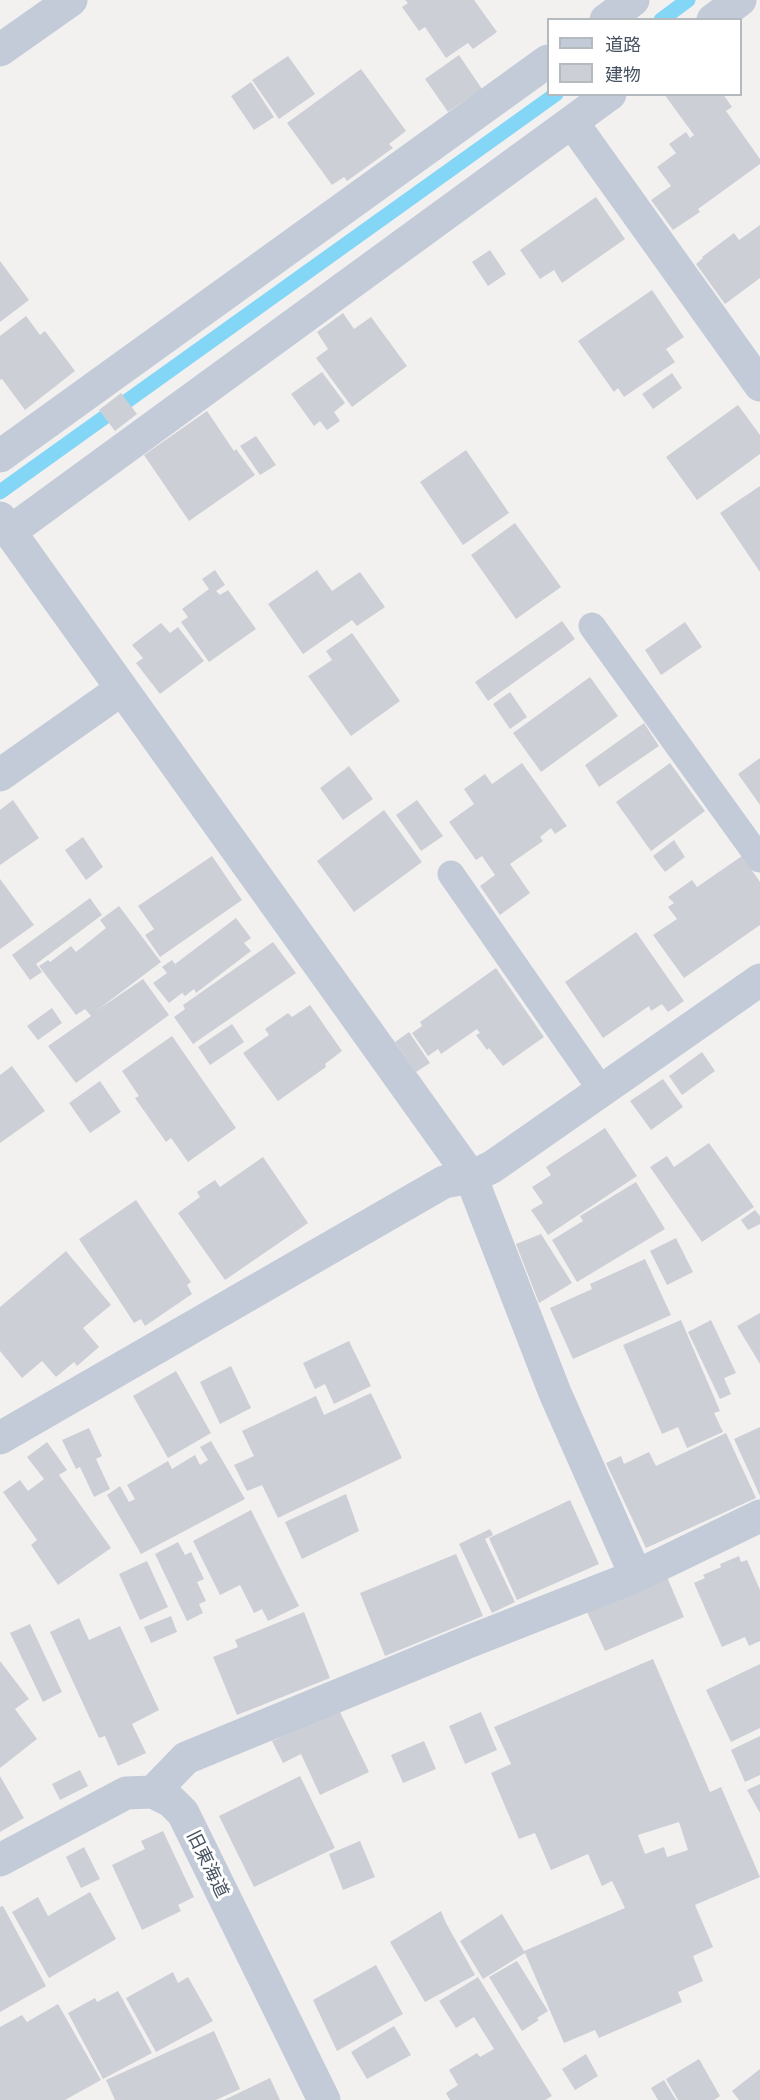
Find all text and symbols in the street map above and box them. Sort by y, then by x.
legend [547,18,742,96]
text: 道路 [605,34,641,54]
text: 建物 [605,64,641,84]
street label: 旧東海道 [183,1827,233,1901]

